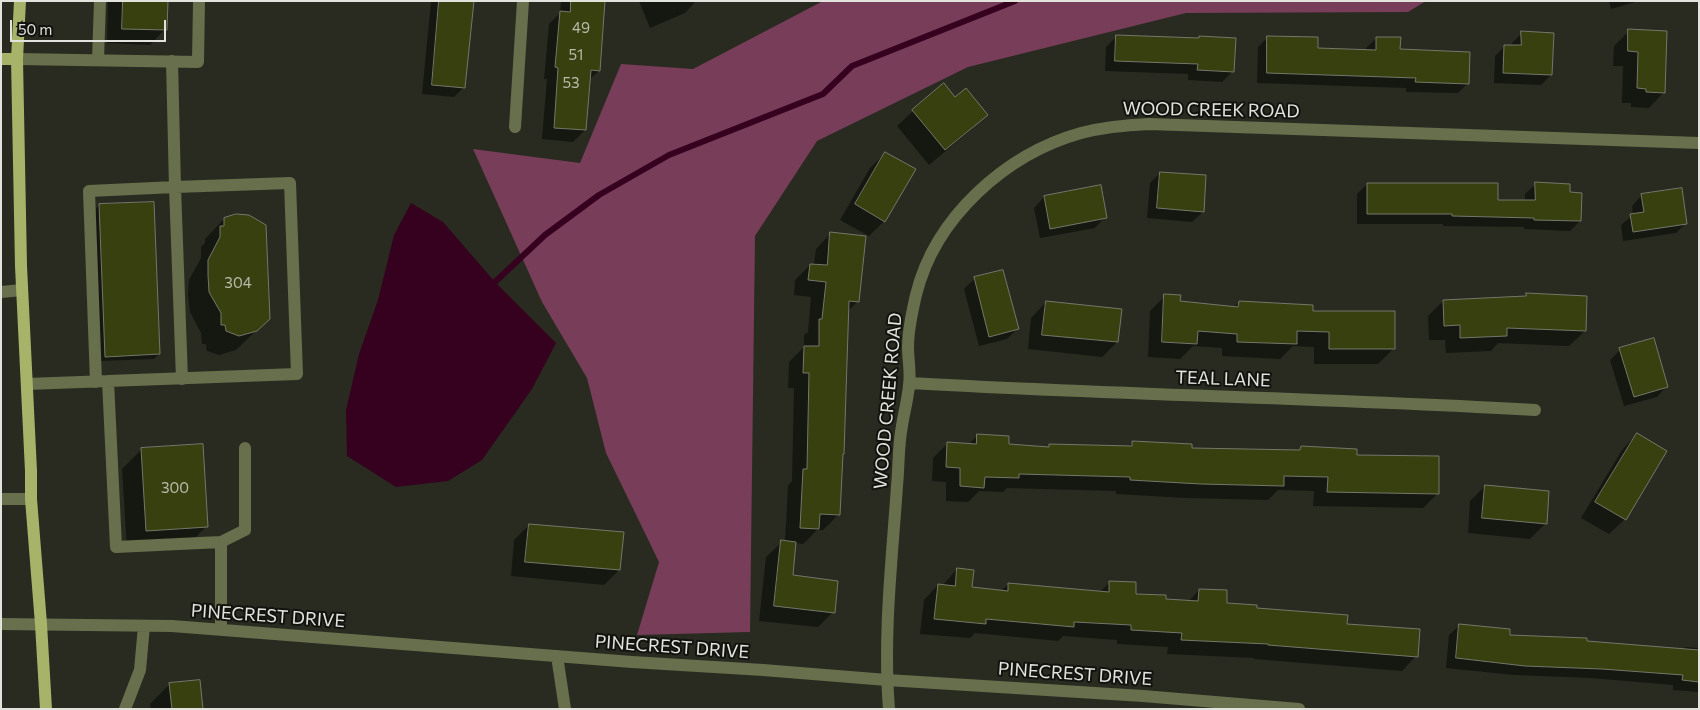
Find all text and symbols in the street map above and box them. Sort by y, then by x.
scale bar [12,10,169,42]
house number: 49 [572,19,590,37]
text: 50 m [18,20,52,38]
house number: 51 [568,46,584,64]
house number: 53 [562,74,580,92]
street label: WOOD CREEK ROAD [1122,98,1300,122]
house number: 304 [224,274,252,292]
street label: WOOD CREEK ROAD [870,312,906,490]
street label: TEAL LANE [1175,367,1271,391]
house number: 300 [161,479,189,497]
street label: PINECREST DRIVE [190,600,346,632]
street label: PINECREST DRIVE [594,631,750,663]
street label: PINECREST DRIVE [997,658,1153,690]

